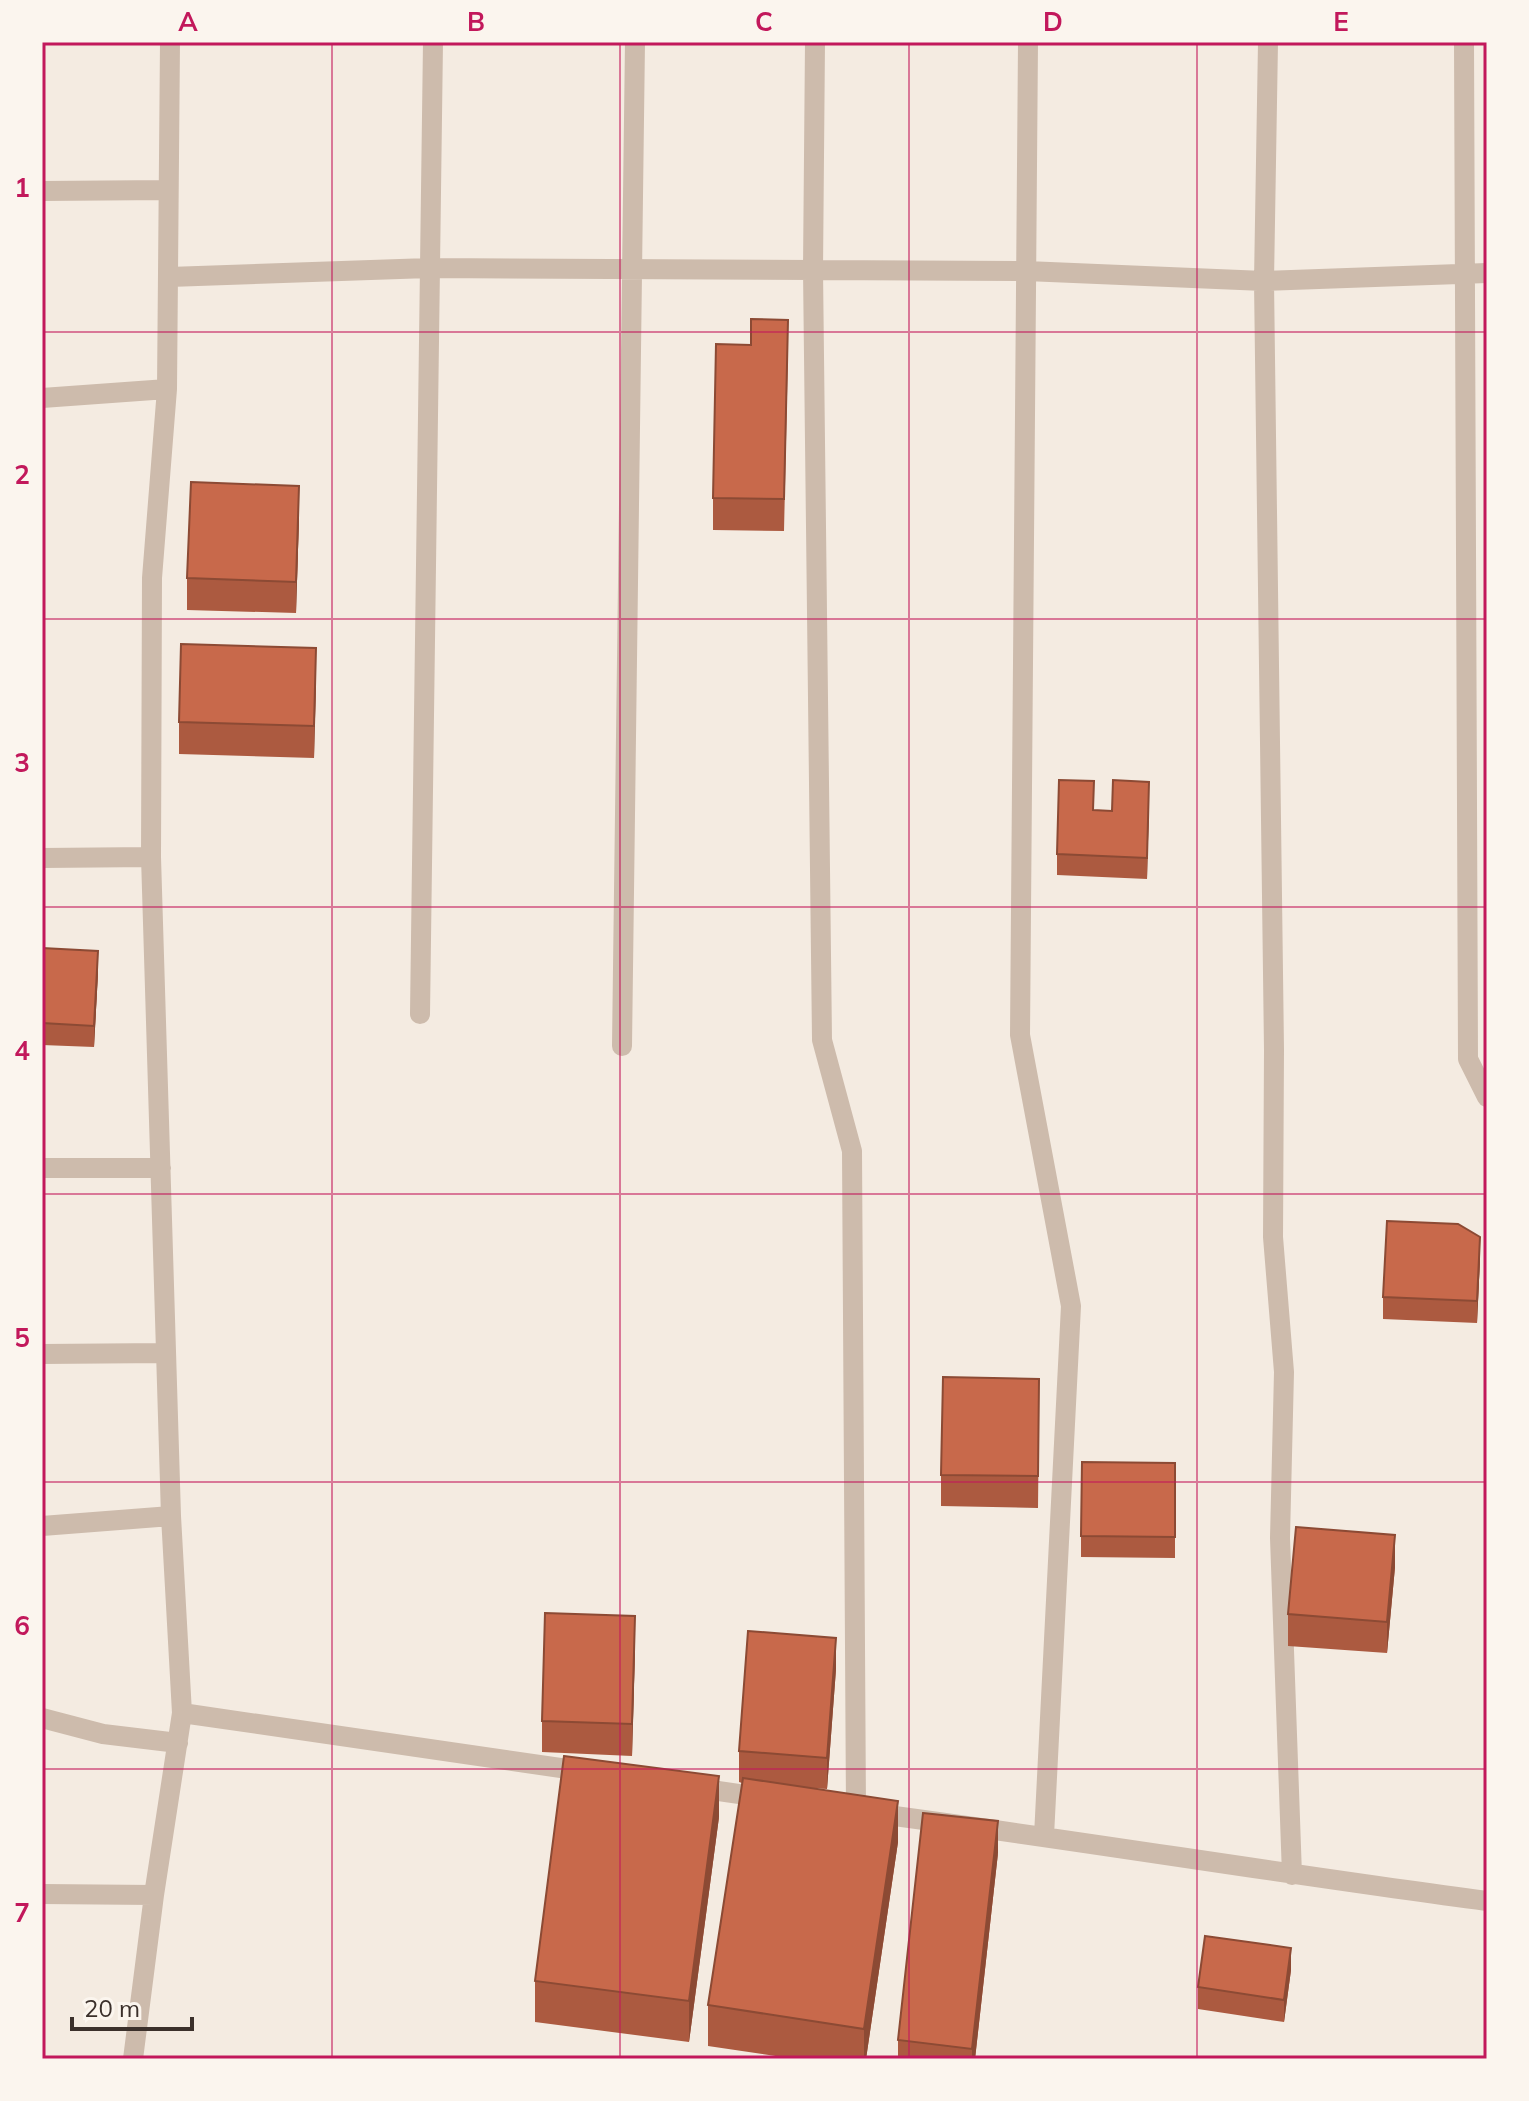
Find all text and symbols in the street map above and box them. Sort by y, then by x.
text: A [178,5,198,38]
text: B [467,5,485,38]
text: C [755,5,773,38]
text: D [1043,5,1063,38]
text: E [1333,5,1349,38]
text: 1 [14,171,30,204]
text: 2 [14,458,30,491]
text: 3 [14,746,30,779]
text: 4 [14,1034,30,1067]
text: 5 [14,1321,30,1354]
text: 6 [14,1609,30,1642]
text: 7 [14,1896,30,1929]
scale bar [72,1981,192,2031]
text: 20 m [84,1993,140,2023]

